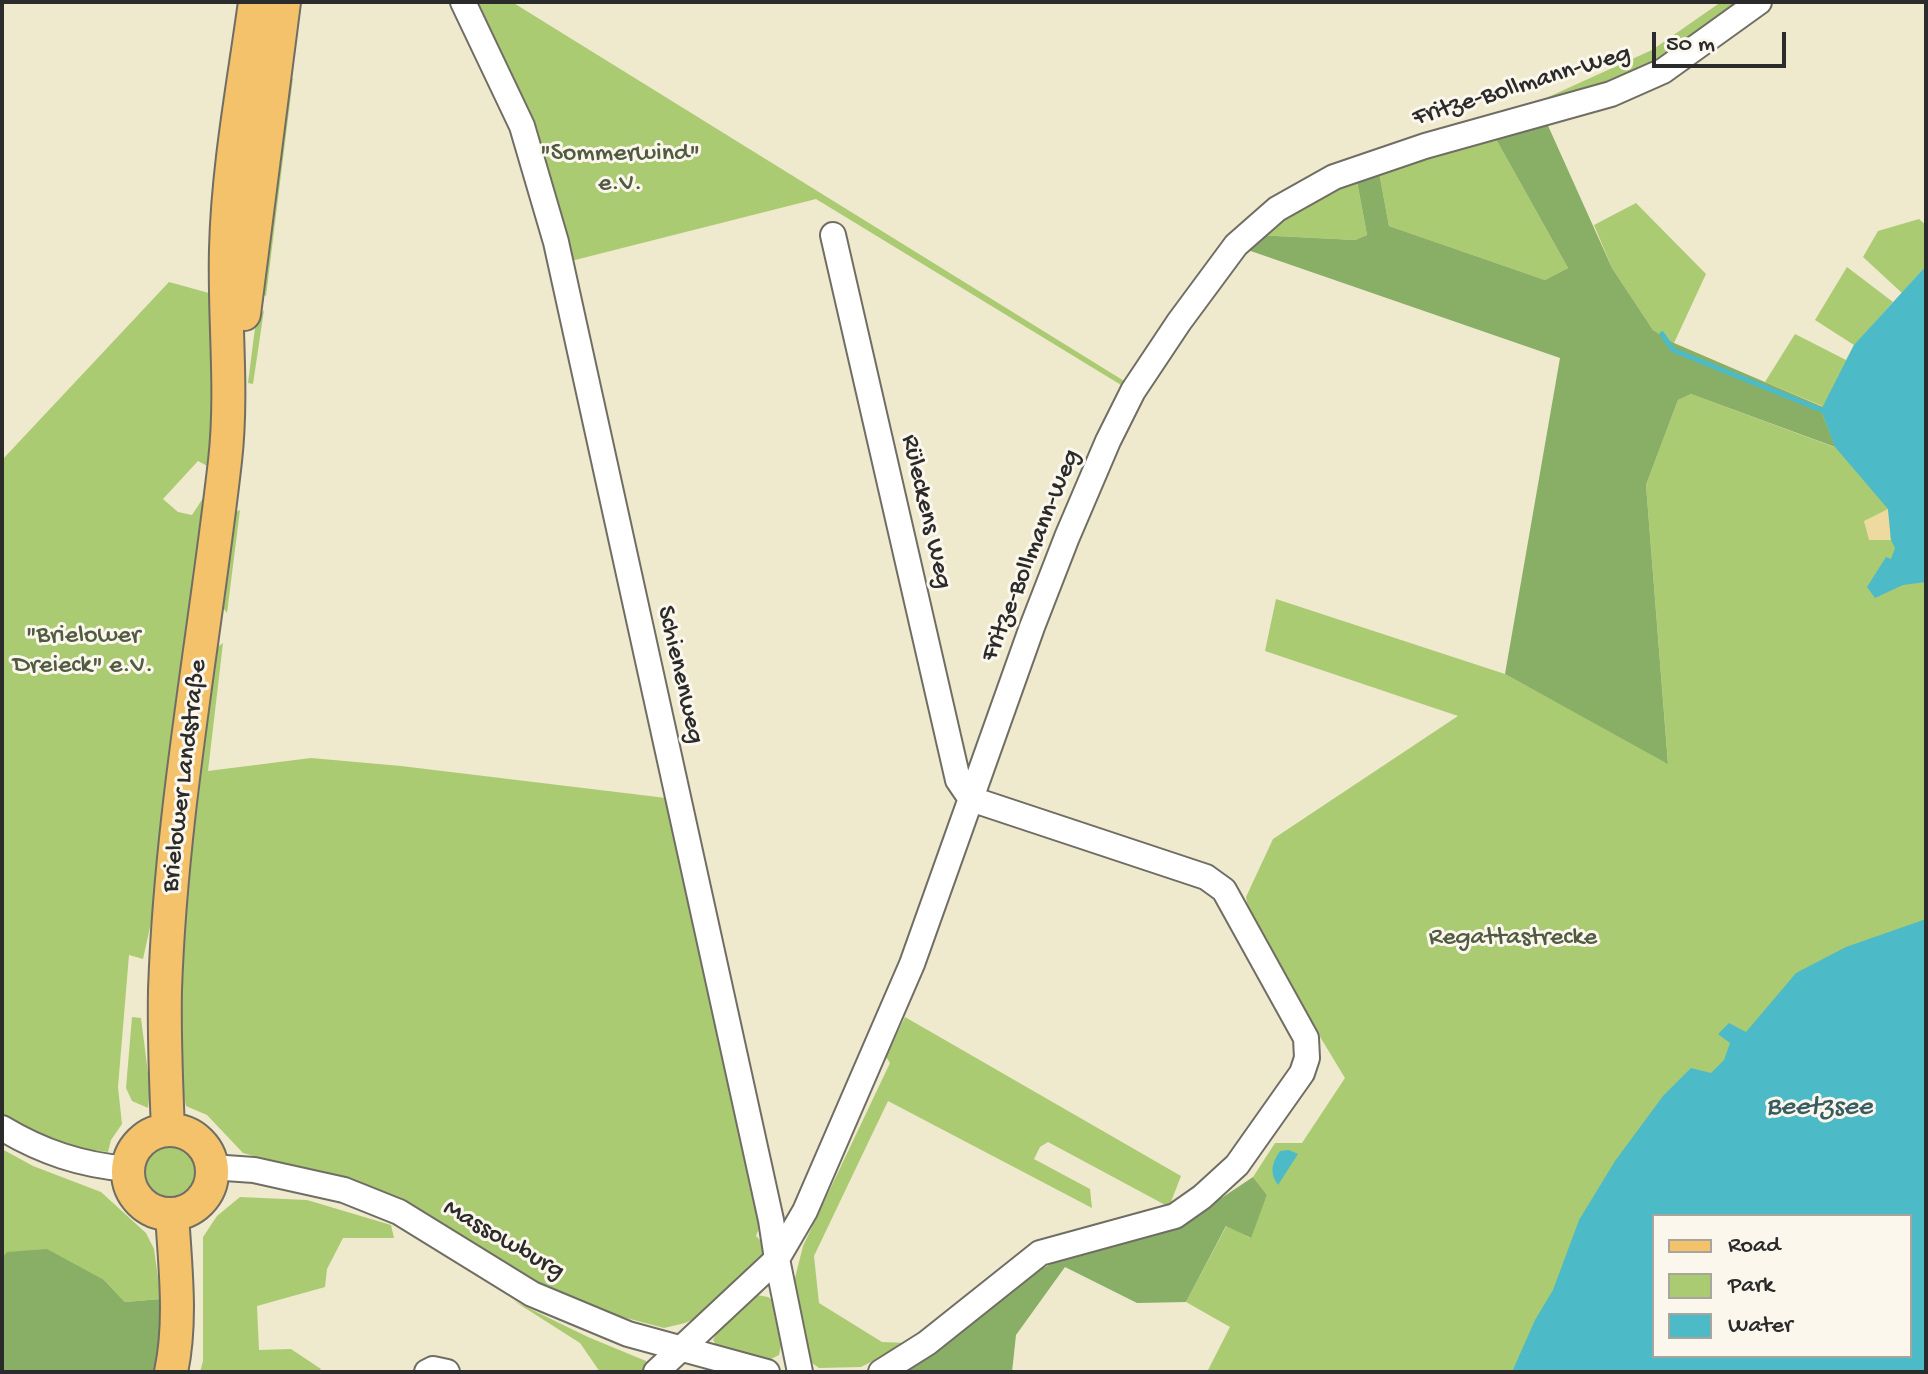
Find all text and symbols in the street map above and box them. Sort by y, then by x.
scale bar [1656,16,1790,66]
text: 50 m [1666,31,1715,60]
street label: Fritze-Bollmann-Weg [1409,39,1635,135]
park label: "Sommerwind" e.V. [540,139,700,200]
street label: Rüleckens Weg [892,432,958,592]
street label: Fritze-Bollmann-Weg [975,445,1089,667]
street label: Schienenweg [648,603,710,747]
park label: "Brielower Dreieck" e.V. [13,621,153,682]
street label: Brielower Landstraße [156,658,216,894]
park label: Regattastrecke [1429,923,1597,955]
water label: Beetzsee [1766,1092,1872,1126]
street label: Massowburg [437,1194,569,1288]
legend [1652,1214,1912,1358]
text: Road [1728,1232,1780,1261]
text: Park [1728,1272,1774,1301]
text: Water [1728,1312,1792,1341]

